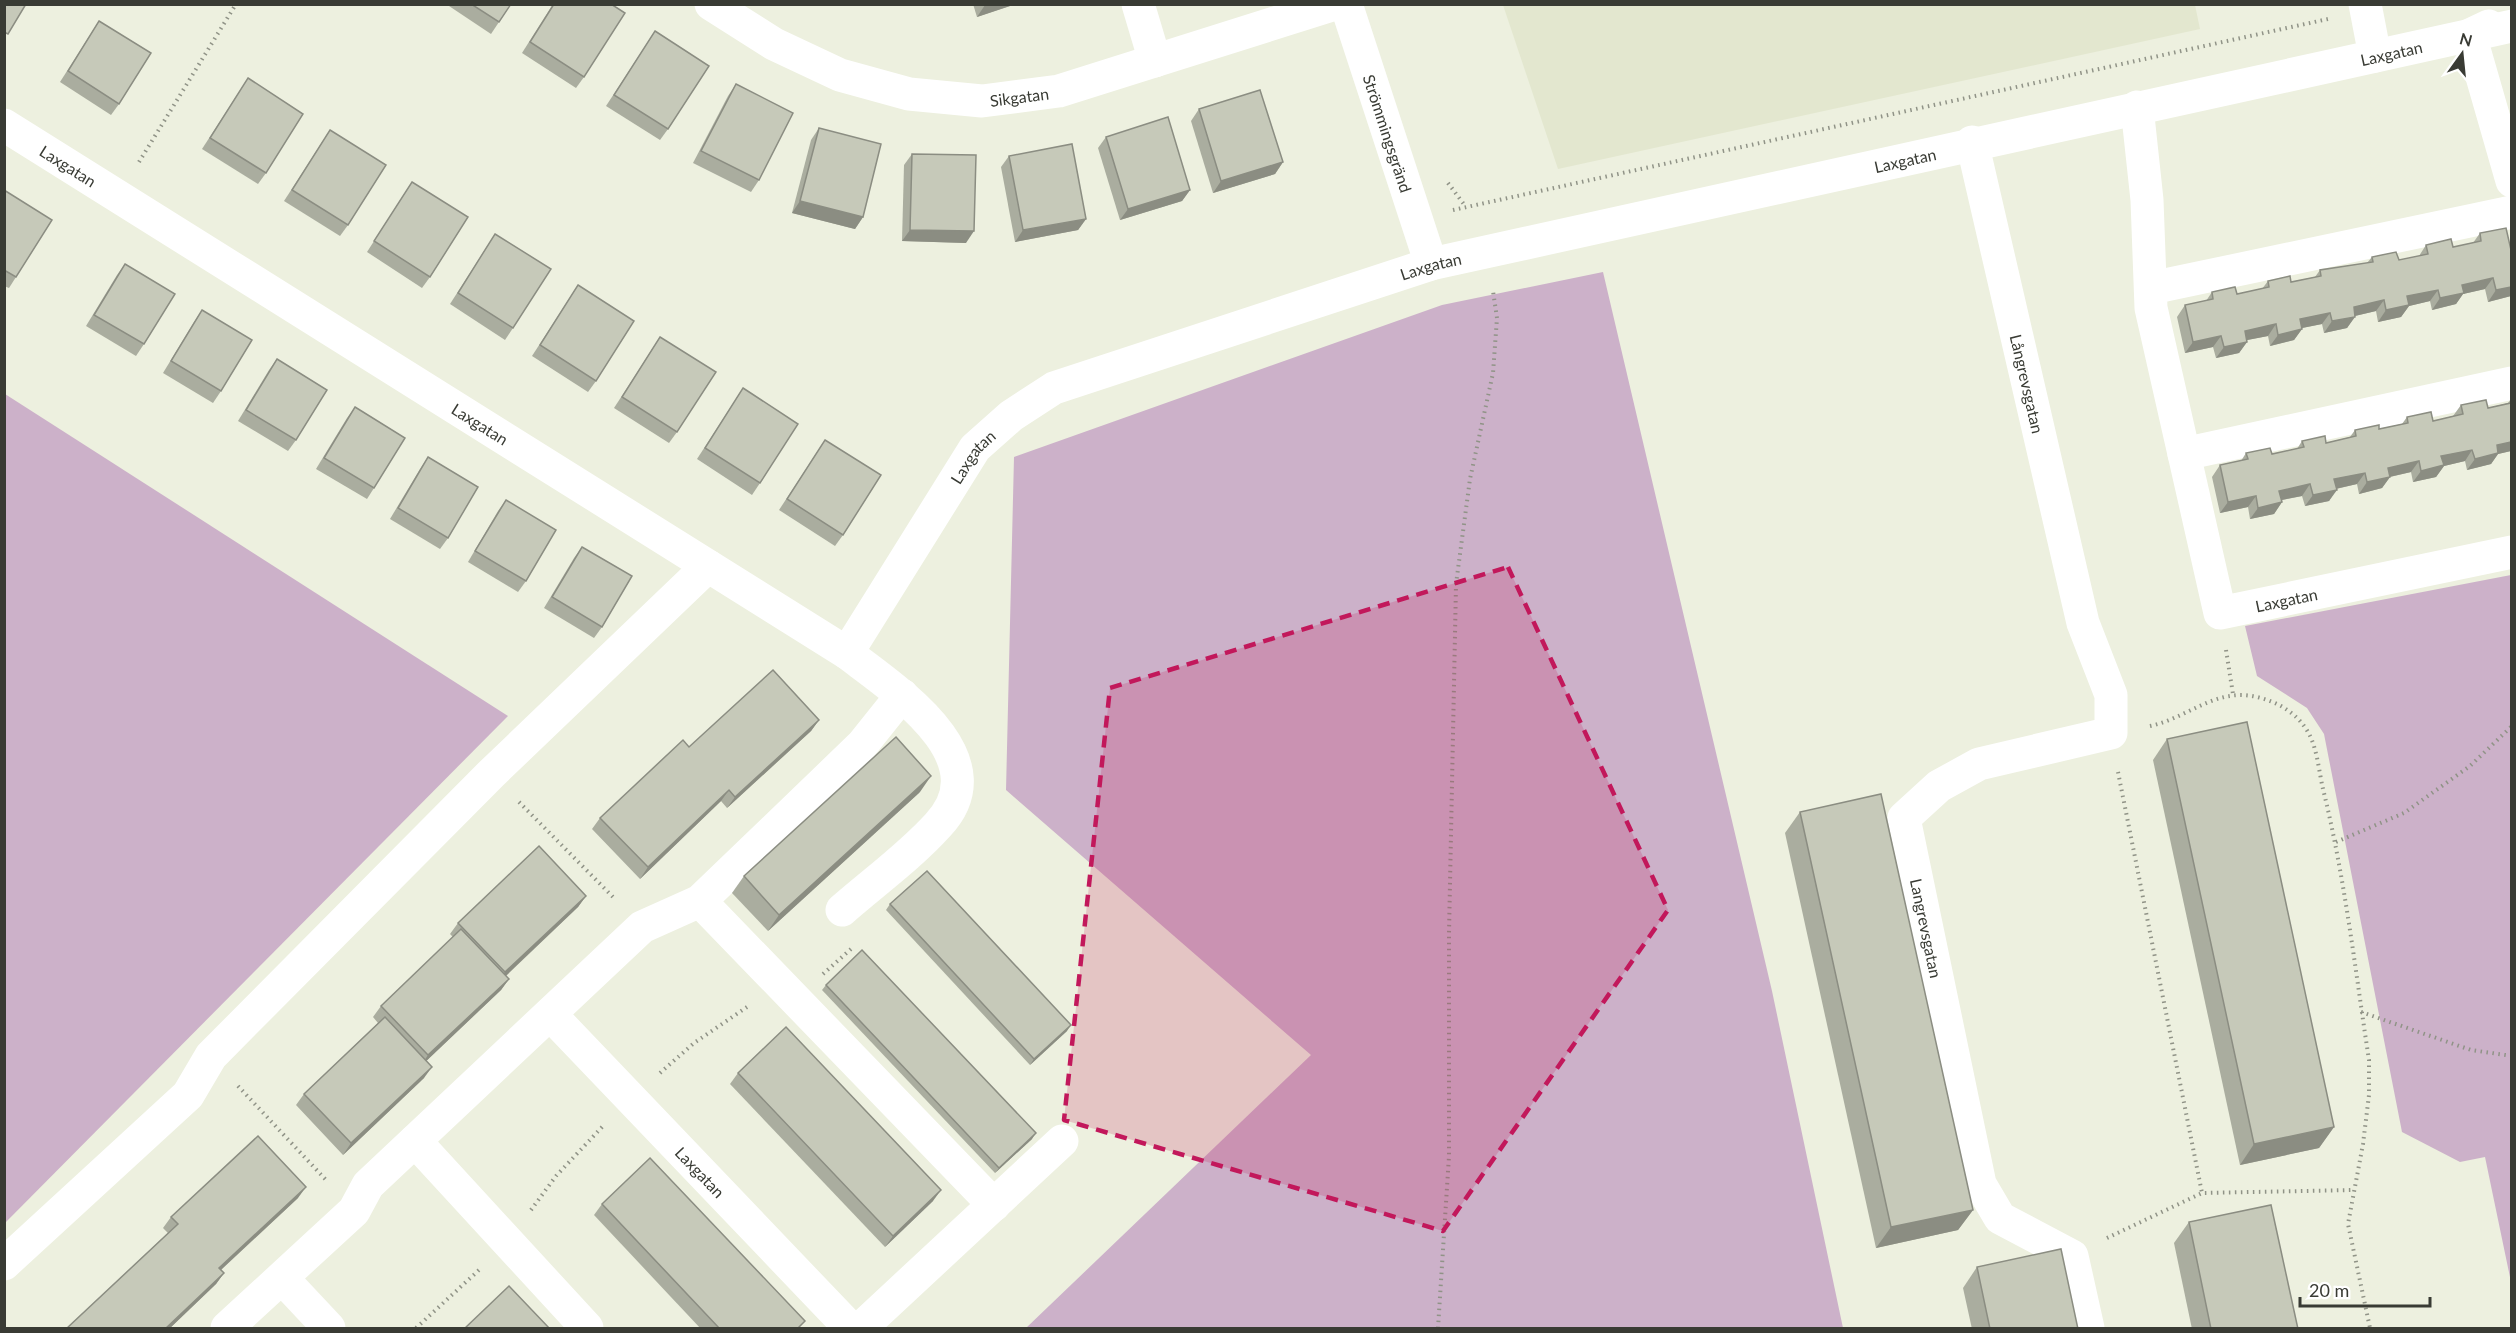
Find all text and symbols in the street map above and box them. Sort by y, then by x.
north arrow [2432,24,2492,84]
text: N [2458,28,2474,50]
street label: Laxgatan [2358,37,2424,69]
street label: Strömmingsgränd [1360,72,1416,195]
street label: Sikgatan [989,83,1050,109]
street label: Laxgatan [37,141,100,190]
street label: Laxgatan [1872,144,1938,176]
street label: Laxgatan [1397,248,1463,283]
street label: Långrevsgatan [2007,332,2048,435]
street label: Laxgatan [449,399,512,448]
street label: Laxgatan [946,426,999,487]
street label: Laxgatan [2253,583,2319,615]
street label: Langrevsgatan [1907,877,1946,979]
street label: Laxgatan [672,1142,729,1201]
scale bar [2300,1270,2430,1308]
text: 20 m [2309,1279,2349,1301]

